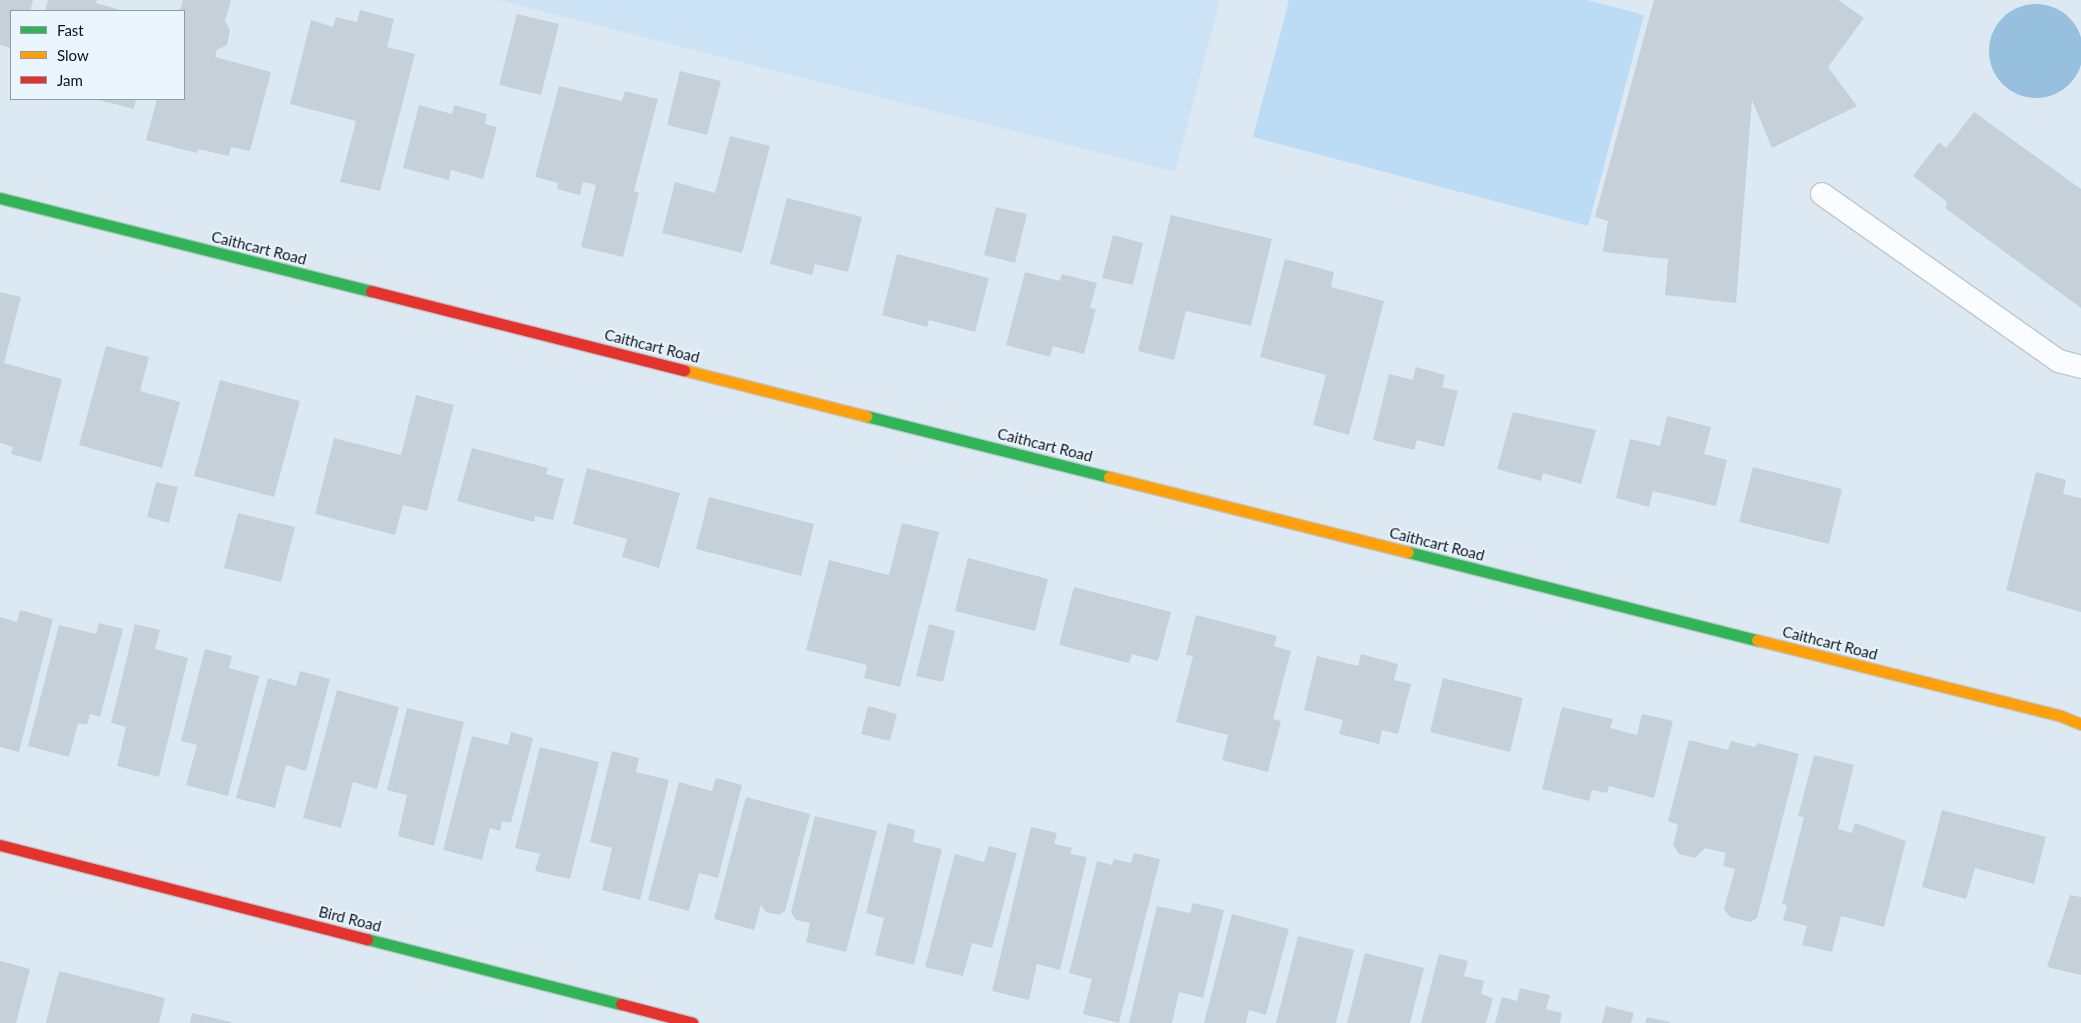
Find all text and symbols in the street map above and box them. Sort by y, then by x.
legend [10,10,185,100]
text: Fast [57,21,84,39]
text: Slow [57,46,89,64]
text: Jam [57,71,83,89]
street label: Caithcart Road [210,227,308,269]
street label: Caithcart Road [603,325,701,367]
street label: Caithcart Road [996,424,1094,466]
street label: Caithcart Road [1388,523,1486,565]
street label: Caithcart Road [1781,622,1879,664]
street label: Bird Road [317,903,383,935]

